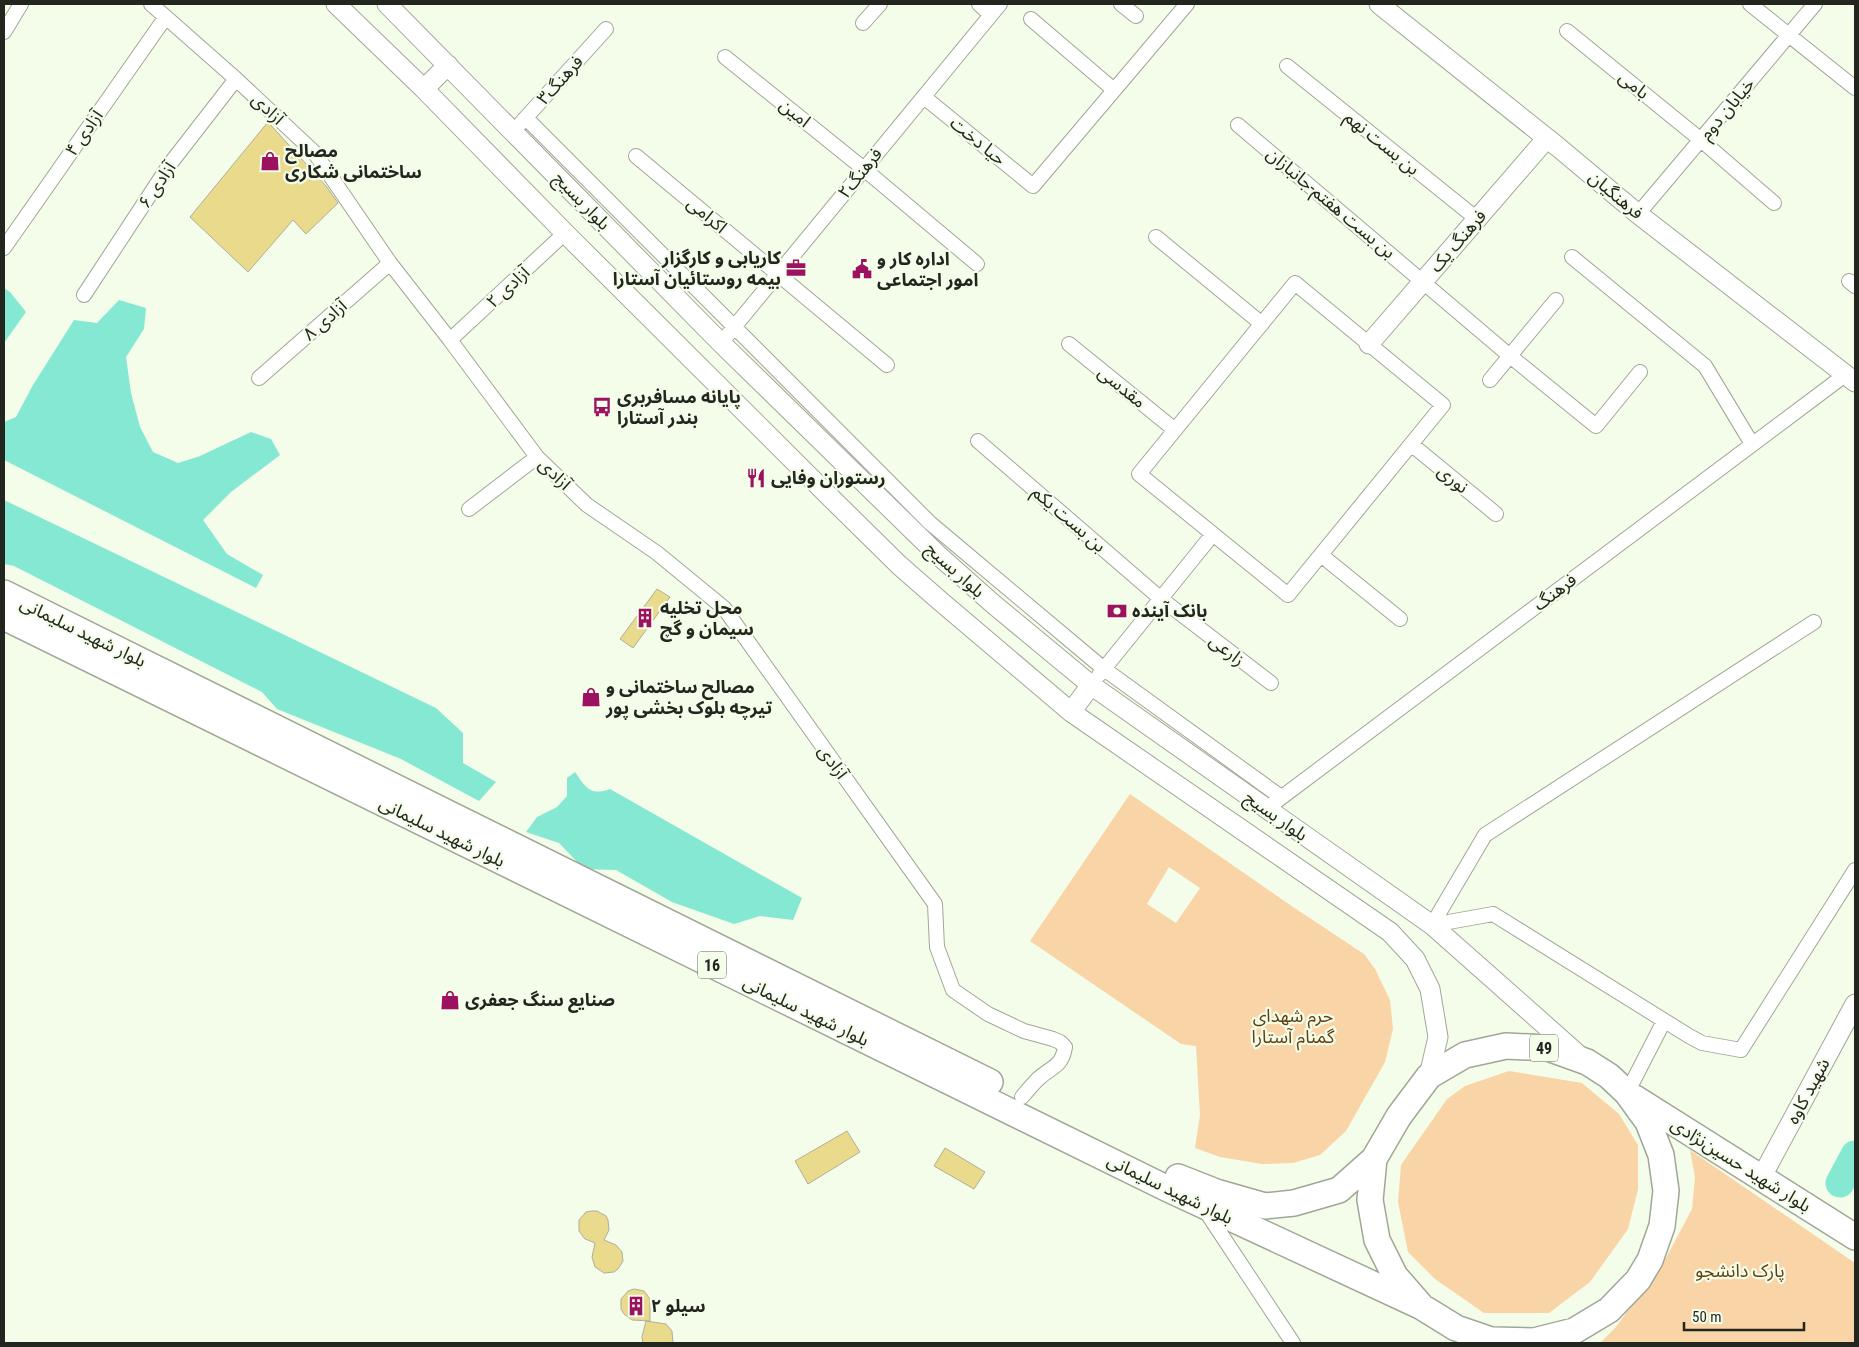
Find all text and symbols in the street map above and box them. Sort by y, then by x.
street label: فرهنگ۳ [532,51,588,109]
street label: بامی [1614,66,1654,104]
street label: خیابان دوم [1695,73,1762,147]
street label: آزادی [247,88,290,130]
street label: امین [775,94,815,132]
street label: آزادی ۴ [60,105,108,160]
street label: بن بست نهم [1339,106,1424,181]
street label: حیا دخت [946,112,1010,169]
place label: مصالح ساختمانی شکاری [285,140,422,183]
street label: فرهنگ۲ [833,143,887,203]
street label: بن بست هفتم-جانبازان [1261,143,1400,265]
shop icon: مصالح ساختمانی شکاری [259,150,281,172]
street label: آزادی ۶ [134,157,181,212]
street label: فرهنگیان [1584,166,1648,224]
street label: بلوار بسیج [548,167,615,236]
street label: اکرامی [683,192,731,238]
street label: فرهنگ یک [1425,205,1491,277]
place label: کاریابی و کارگزار بیمه روستائیان آستارا [613,247,782,290]
place label: اداره کار و امور اجتماعی [877,248,978,291]
office icon: کاریابی و کارگزار بیمه روستائیان آستارا [785,257,807,279]
public building icon: اداره کار و امور اجتماعی [851,258,873,280]
street label: آزادی ۲ [482,261,535,313]
street label: آزادی ۸ [298,294,352,345]
street label: مقدسی [1094,361,1150,413]
place label: پایانه مسافربری بندر آستارا [617,386,741,429]
bus stop icon: پایانه مسافربری بندر آستارا [591,396,613,418]
street label: آزادی [534,453,576,495]
street label: نوری [1433,460,1473,498]
restaurant icon: رستوران وفایی [745,467,767,489]
place label: رستوران وفایی [771,467,886,489]
street label: بن بست یکم [1026,481,1110,559]
street label: بلوار بسیج [919,538,989,604]
street label: فرهنگ [1529,569,1581,615]
street label: بلوار شهید سلیمانی [16,592,150,672]
place label: محل تخلیه سیمان و گچ [660,597,754,642]
bank icon: بانک آینده [1106,600,1128,622]
place label: بانک آینده [1132,600,1207,621]
building icon: محل تخلیه سیمان و گچ [634,607,656,629]
street label: زارعی [1205,629,1249,671]
place label: مصالح ساختمانی و تیرچه بلوک بخشی پور [605,676,773,720]
shop icon: مصالح ساختمانی و تیرچه بلوک بخشی پور [580,686,602,708]
street label: آزادی [813,741,853,784]
street label: بلوار بسیج [1239,786,1312,847]
street label: بلوار شهید سلیمانی [375,792,509,872]
road number: 16 [698,952,726,978]
street label: بلوار شهید سلیمانی [739,971,873,1051]
shop icon: صنایع سنگ جعفری [439,989,461,1011]
place label: صنایع سنگ جعفری [465,989,615,1013]
park label: حرم شهدای گمنام آستارا [1252,1005,1335,1051]
road number: 49 [1530,1034,1558,1062]
street label: شهید کاوه [1781,1054,1834,1127]
street label: بلوار شهید حسین‌نژادی [1667,1113,1815,1217]
street label: بلوار شهید سلیمانی [1103,1149,1237,1229]
park label: پارک دانشجو [1695,1260,1785,1282]
building icon: سیلو ۲ [625,1295,647,1317]
place label: سیلو ۲ [651,1295,706,1316]
scale bar [1684,1300,1804,1332]
text: 50 m [1692,1308,1722,1326]

